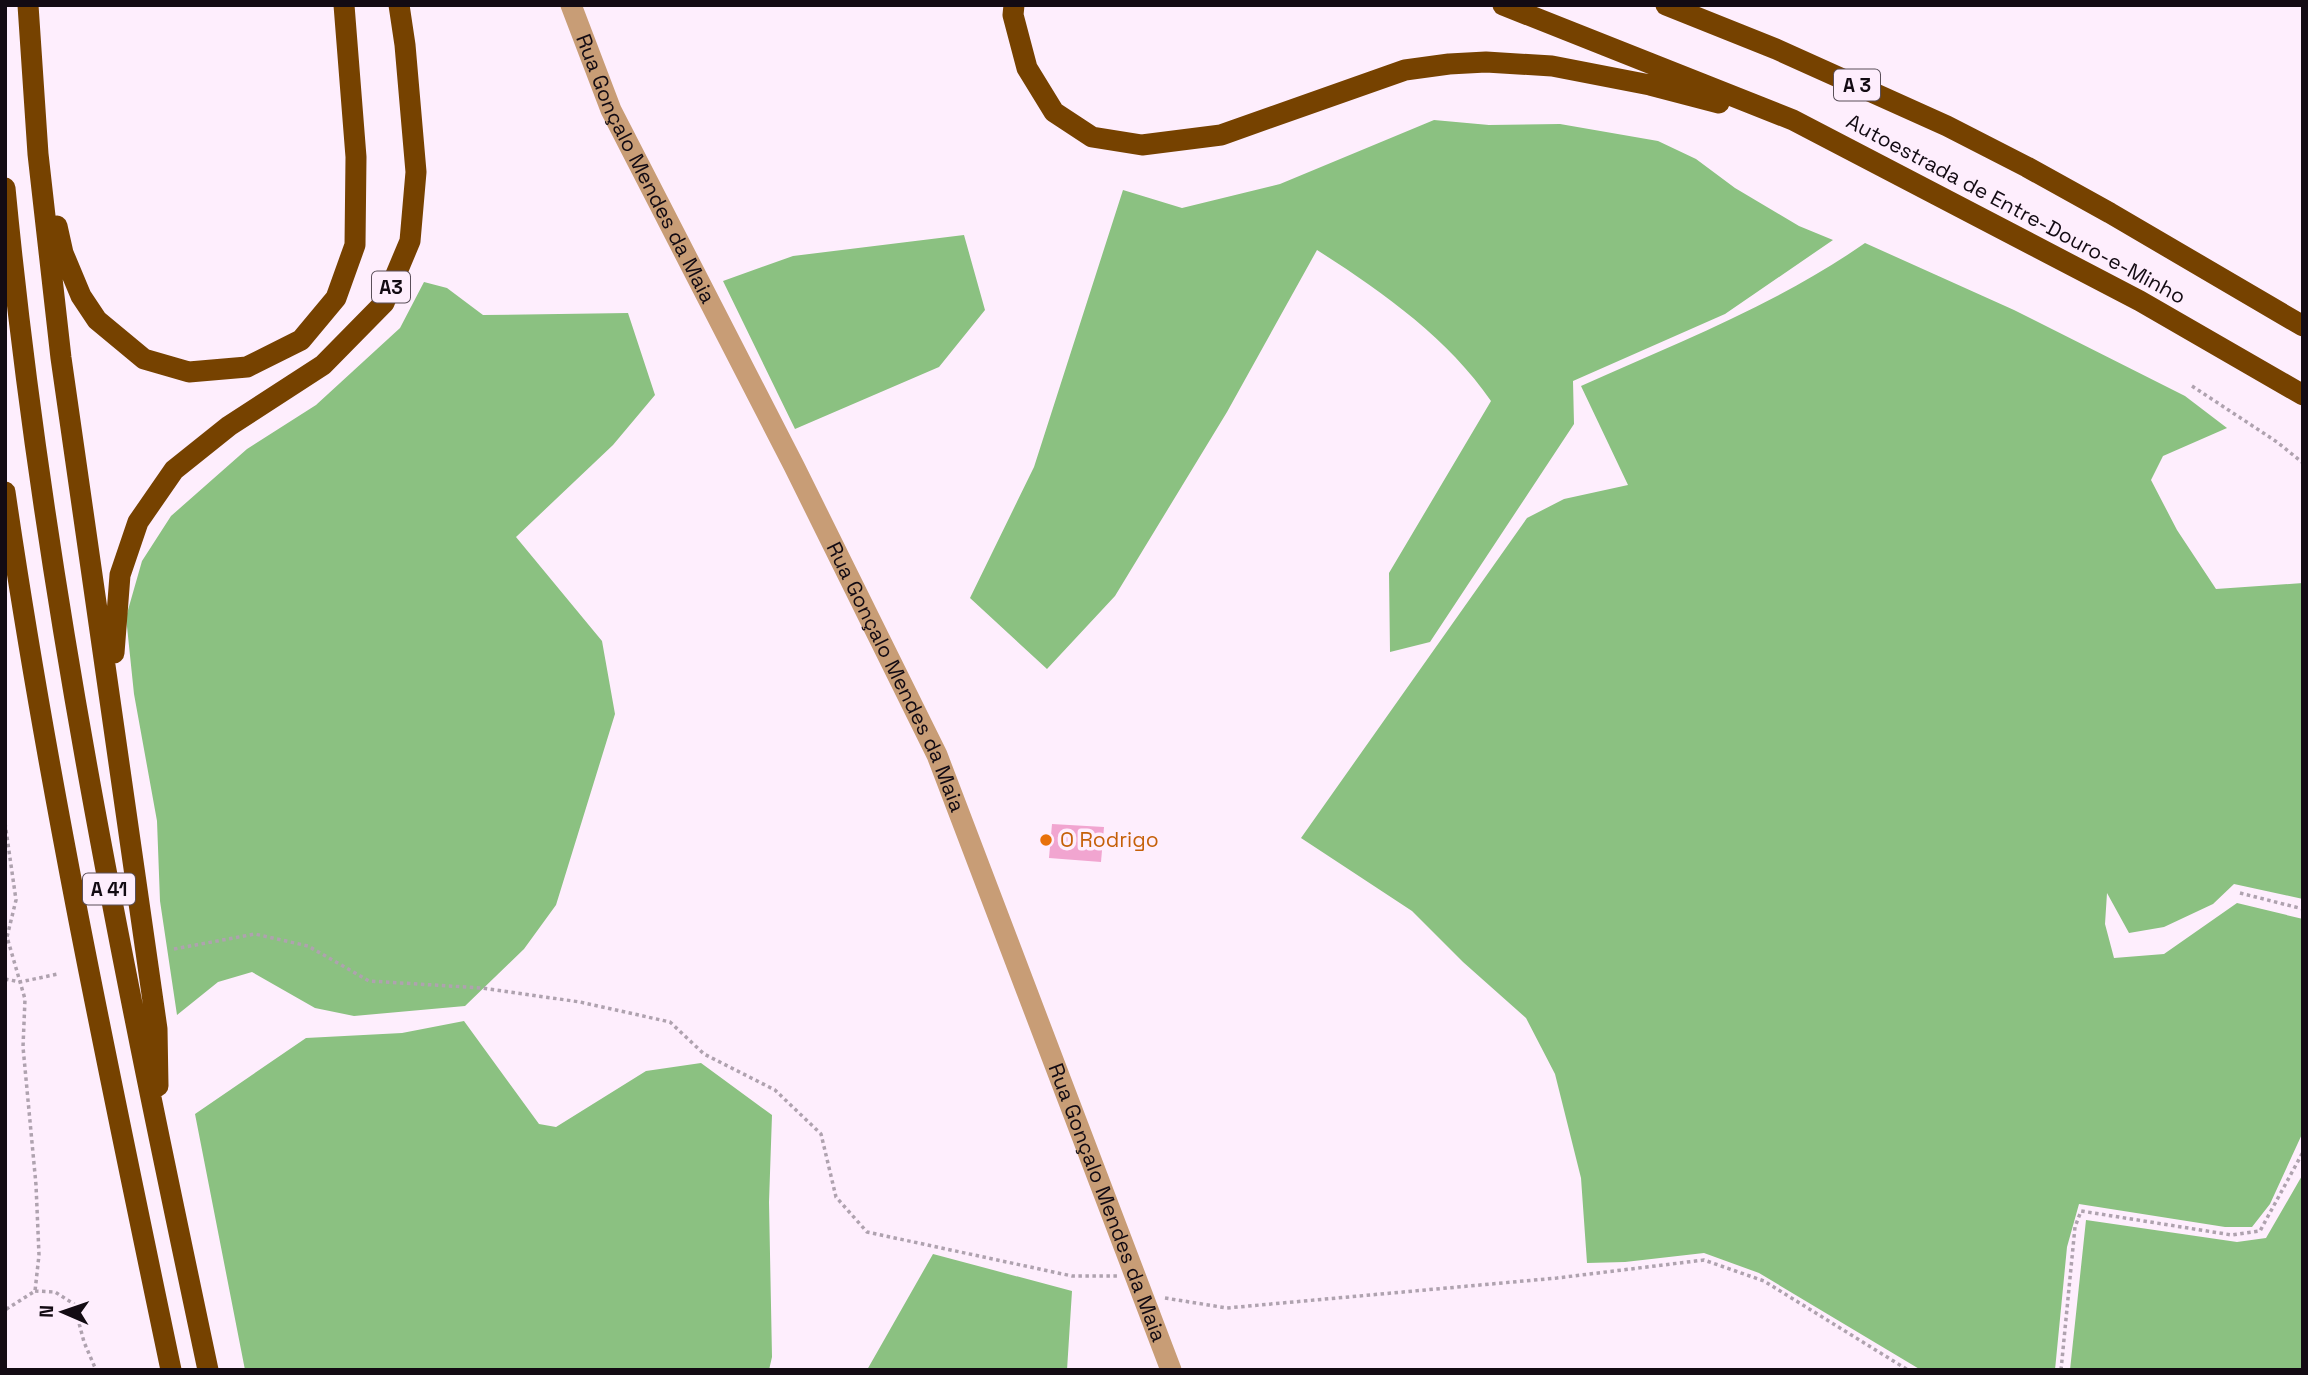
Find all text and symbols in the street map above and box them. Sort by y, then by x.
street label: Rua Gonçalo Mendes da Maia [570,30,722,308]
road number: A 3 [1834,69,1880,100]
street label: Autoestrada de Entre-Douro-e-Minho [1842,107,2191,310]
road number: A3 [372,272,410,302]
street label: Rua Gonçalo Mendes da Maia [821,537,971,816]
place label: O Rodrigo [1060,826,1159,853]
marker: O Rodrigo [1038,832,1054,848]
road number: A 41 [83,874,135,904]
street label: Rua Gonçalo Mendes da Maia [1043,1059,1173,1346]
north arrow [28,1277,98,1347]
text: N [34,1305,59,1318]

